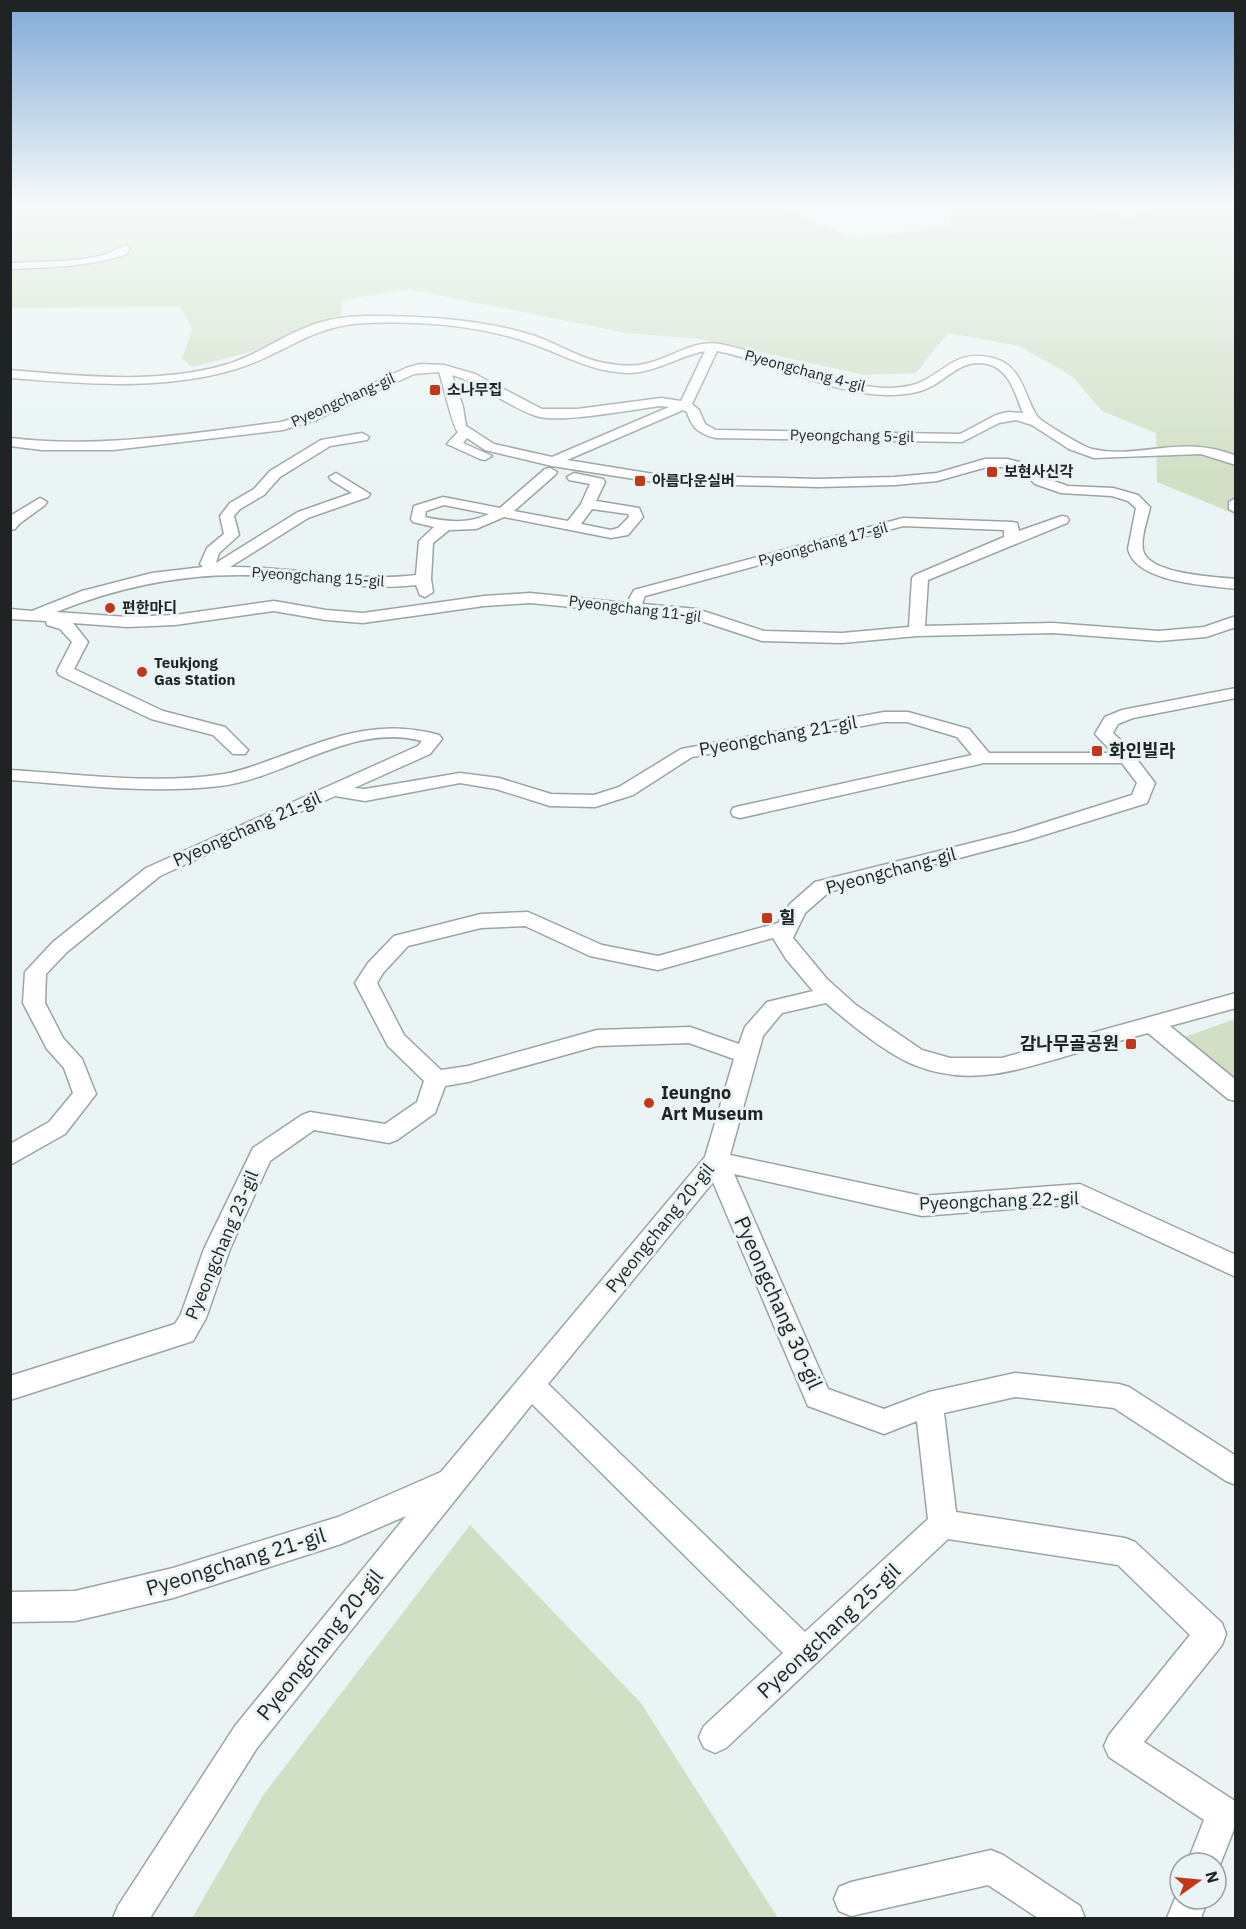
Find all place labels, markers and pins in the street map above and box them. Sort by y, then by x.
place label: 소나무집 [447,380,502,399]
marker: 소나무집 [428,383,442,397]
place label: 보현사신각 [1004,462,1073,481]
marker: 보현사신각 [985,465,999,479]
place label: 아름다운실버 [652,471,735,490]
marker: 아름다운실버 [633,474,647,488]
place label: 편한마디 [122,598,177,617]
marker: 편한마디 [103,601,117,615]
place label: Teukjong Gas Station [154,653,235,689]
marker: Teukjong Gas Station [135,665,149,679]
place label: 화인빌라 [1109,739,1176,762]
marker: 화인빌라 [1090,744,1104,758]
place label: 힐 [779,906,796,929]
marker: 힐 [760,911,774,925]
place label: 감나무골공원 [1020,1032,1119,1055]
marker: 감나무골공원 [1124,1037,1138,1051]
place label: Ieungno Art Museum [661,1081,763,1125]
marker: Ieungno Art Museum [642,1096,656,1110]

